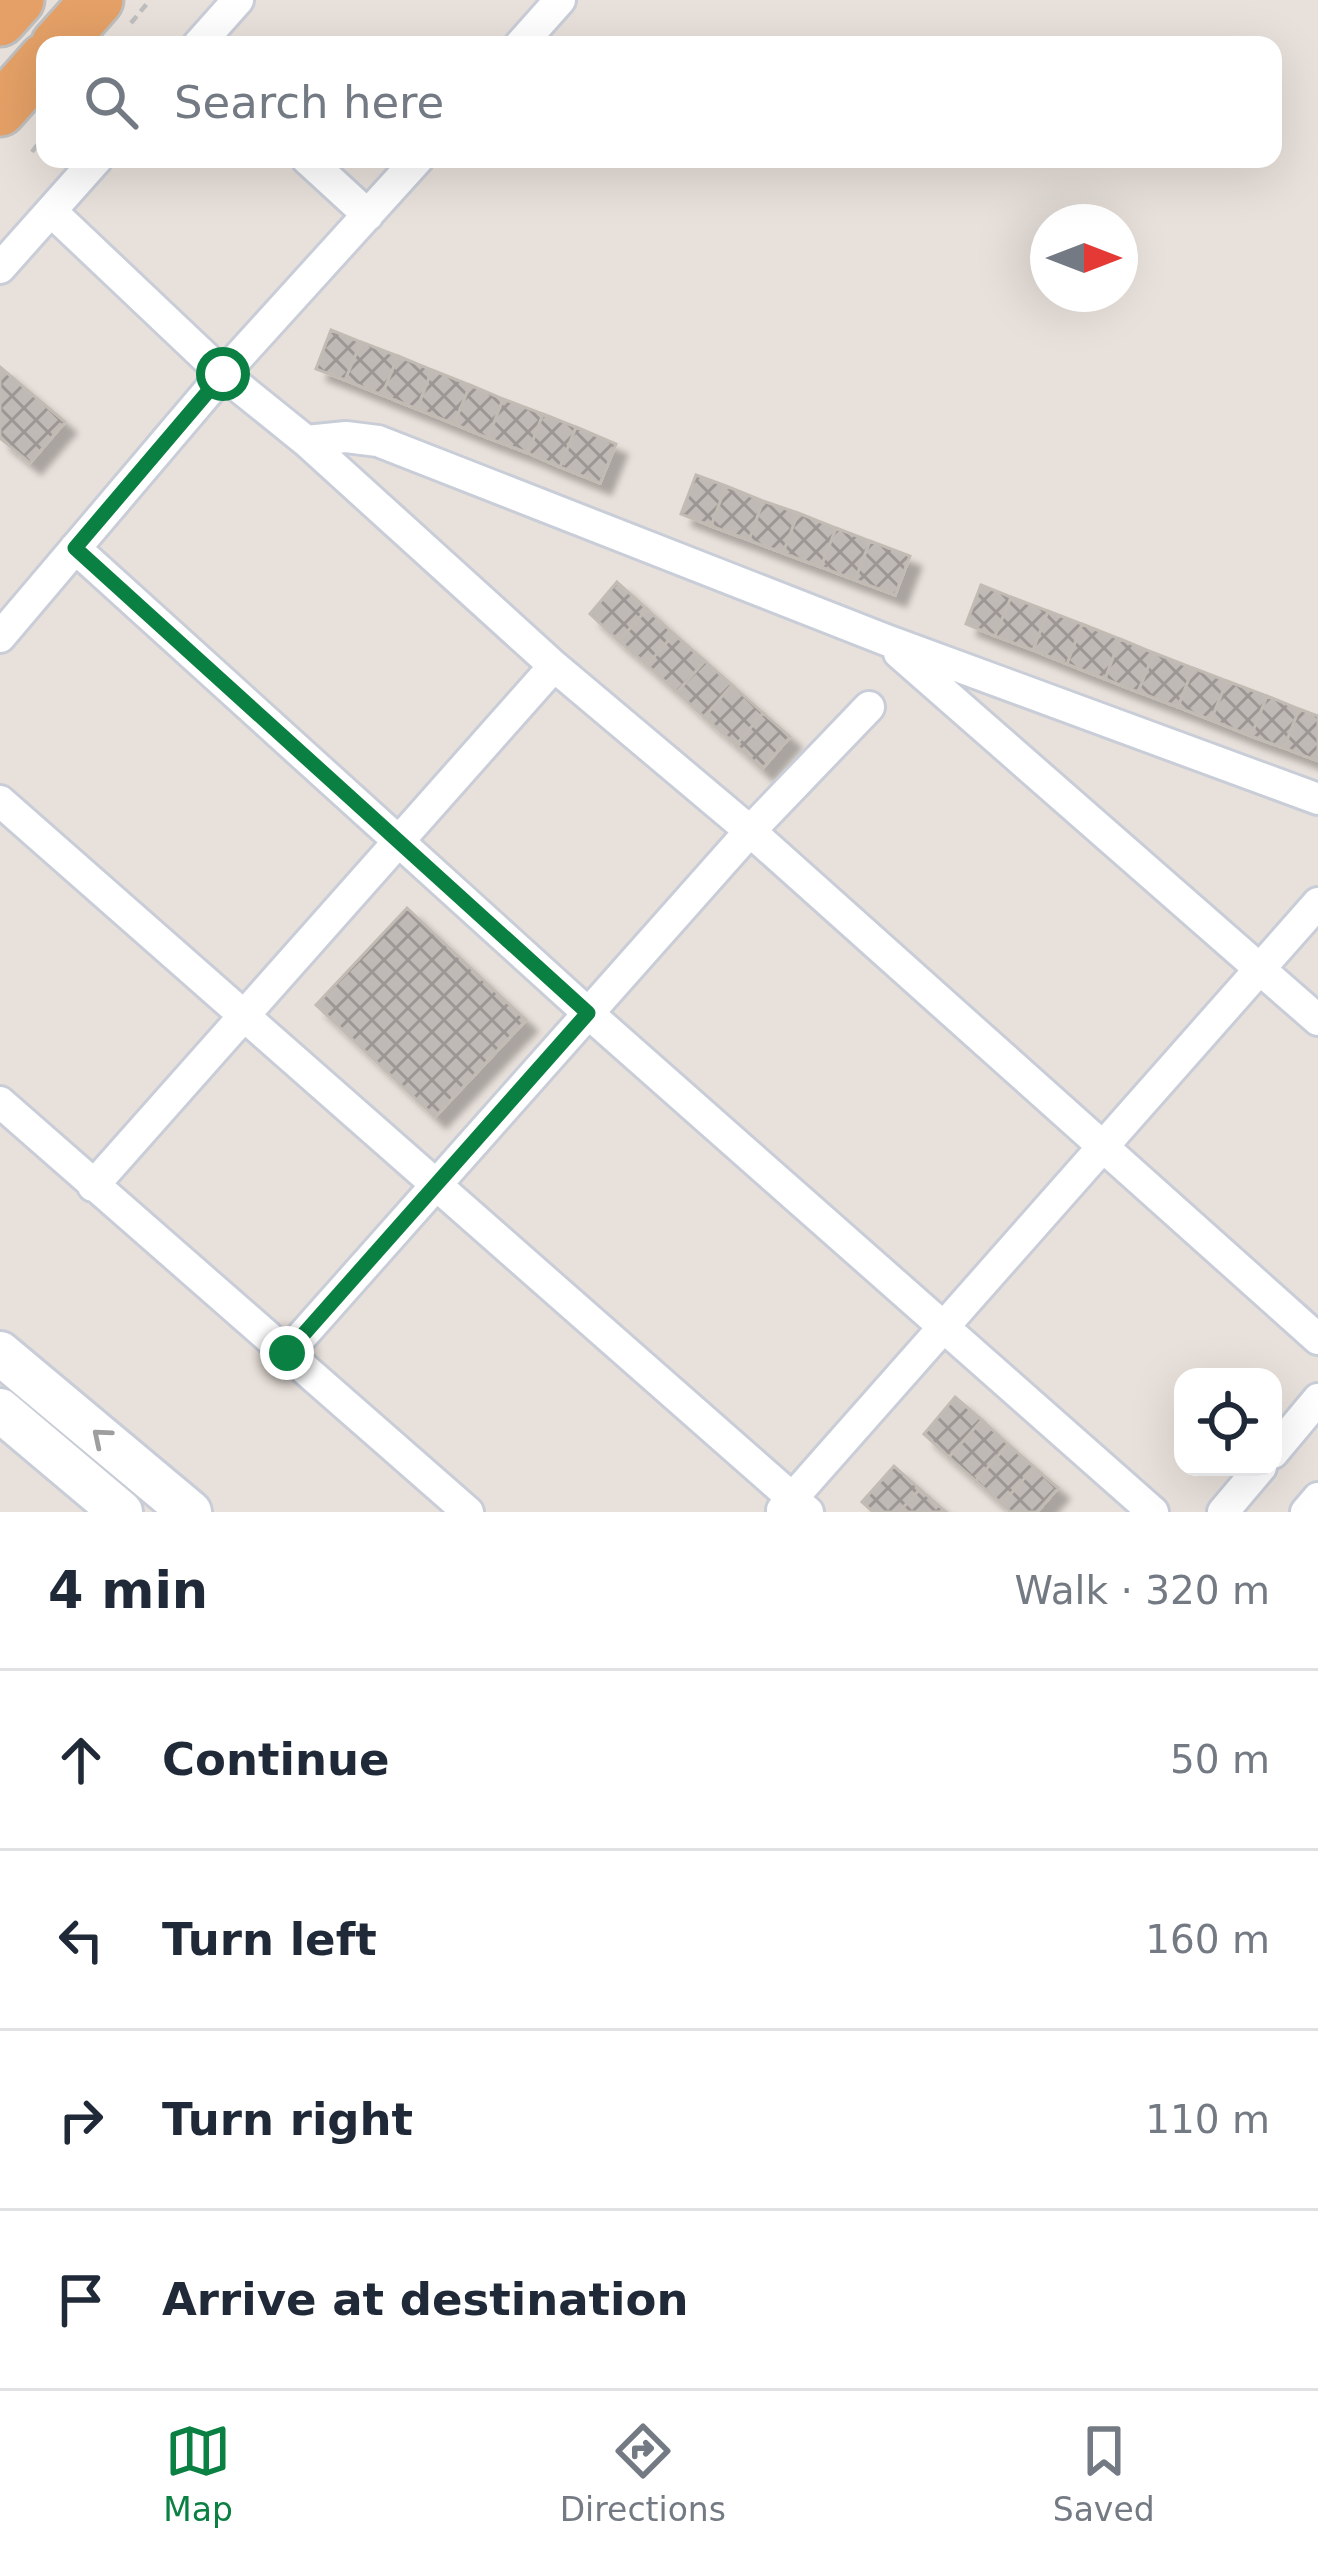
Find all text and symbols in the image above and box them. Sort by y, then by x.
search box [36,36,1282,168]
icon: search [78,69,144,135]
text: Search here [174,76,444,129]
north arrow [1030,204,1138,312]
route start [196,347,250,401]
route end [260,1326,314,1380]
map controls [1174,1368,1282,1476]
button: locate [1174,1368,1282,1476]
one-way arrow [93,1429,115,1451]
text: 4 min [48,1561,208,1620]
text: Walk · 320 m [1015,1568,1270,1613]
icon: ahead [48,1727,114,1793]
text: Continue [162,1733,390,1786]
text: 50 m [1170,1737,1270,1782]
icon: left [48,1907,114,1973]
text: Turn left [162,1913,377,1966]
text: 160 m [1145,1917,1270,1962]
icon: right [48,2087,114,2153]
text: Turn right [162,2093,413,2146]
text: 110 m [1145,2097,1270,2142]
icon: arrive [48,2267,114,2333]
text: Arrive at destination [162,2273,688,2326]
tab: Map [163,2418,233,2529]
tab: Directions [560,2418,726,2529]
tab: Saved [1053,2418,1155,2529]

